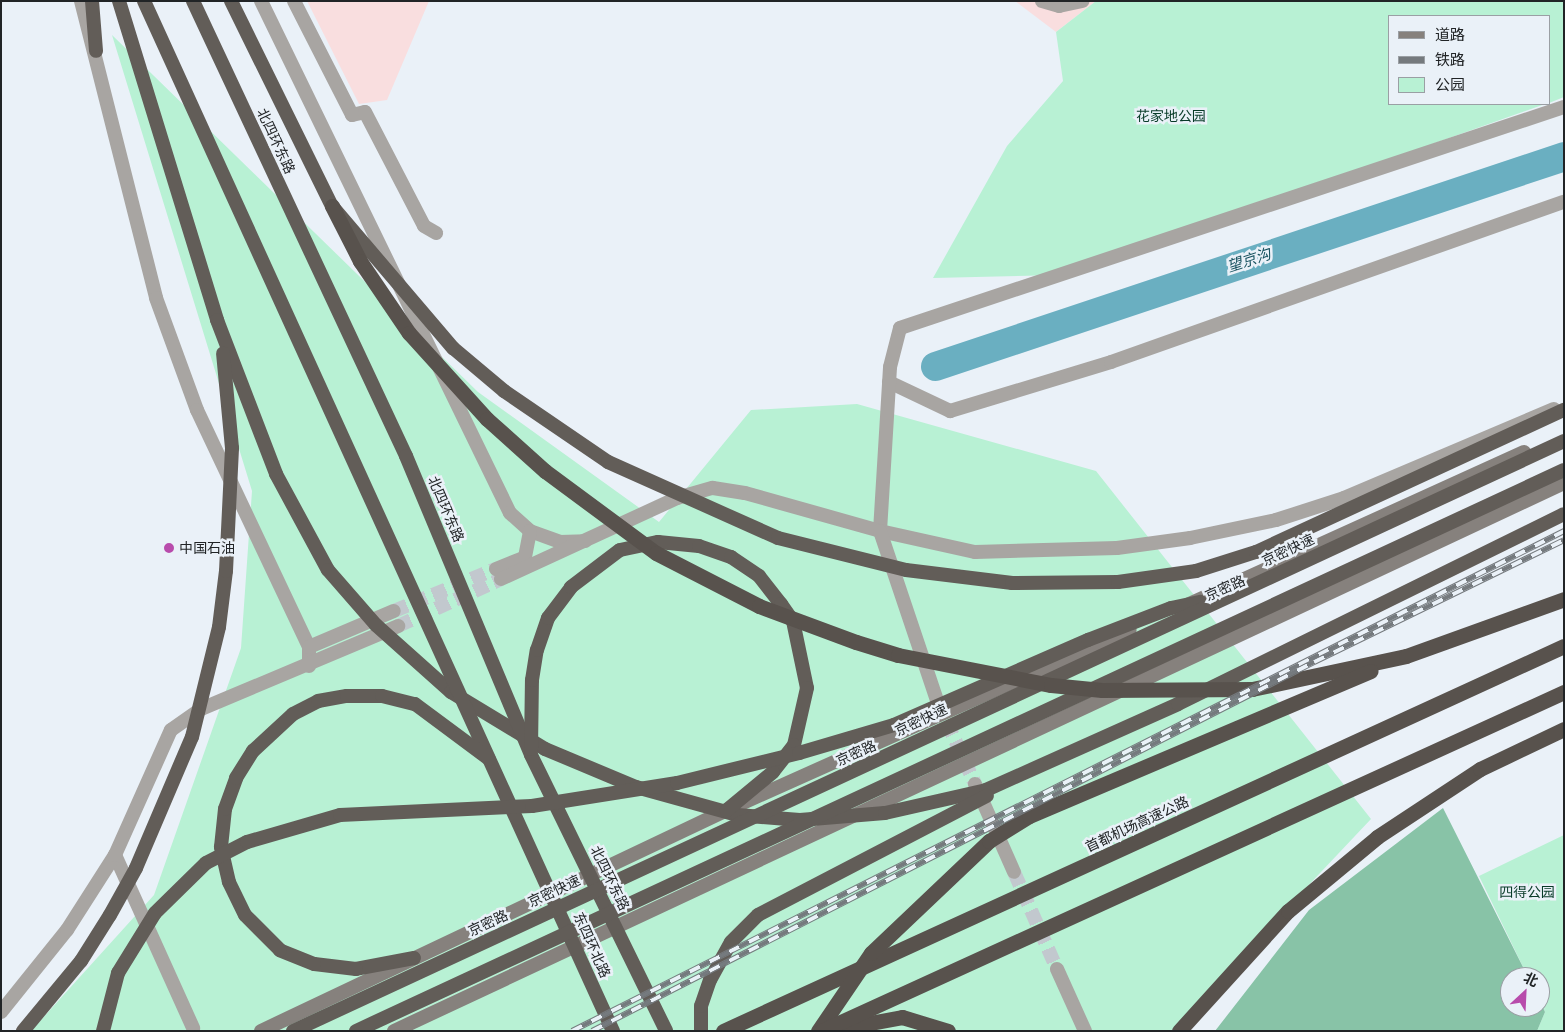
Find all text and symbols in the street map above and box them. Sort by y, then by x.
legend [1388,15,1550,105]
text: 道路 [1435,24,1465,46]
text: 铁路 [1435,49,1465,71]
text: 公园 [1435,74,1465,96]
street label: 北四环东路 [254,106,298,176]
park label: 花家地公园 [1136,108,1206,124]
water label: 望京沟 [1225,245,1273,277]
street label: 北四环东路 [425,474,467,544]
street label: 京密快速 [1259,531,1317,569]
place label: 中国石油 [179,540,235,556]
marker: 中国石油 [163,542,175,554]
street label: 京密路 [1202,572,1248,604]
street label: 京密快速 [892,701,950,739]
street label: 京密路 [833,737,879,769]
street label: 首都机场高速公路 [1083,793,1191,855]
street label: 北四环东路 [587,843,633,913]
street label: 京密快速 [525,872,583,910]
park label: 四得公园 [1499,884,1555,900]
street label: 京密路 [465,907,511,939]
street label: 东四环北路 [570,910,614,980]
north arrow [1500,967,1550,1017]
text: 北 [1520,967,1541,991]

